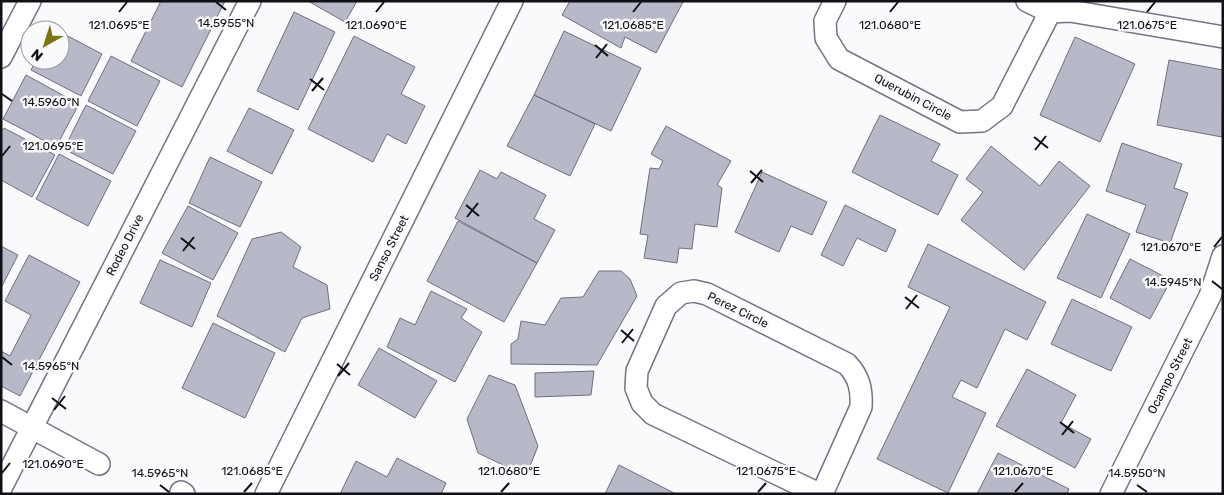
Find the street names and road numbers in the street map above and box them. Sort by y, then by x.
street label: Querubin Circle [872,71,954,123]
street label: Rodeo Drive [103,212,147,278]
street label: Sanso Street [366,212,412,283]
street label: Perez Circle [705,289,771,331]
street label: Ocampo Street [1145,335,1195,416]

